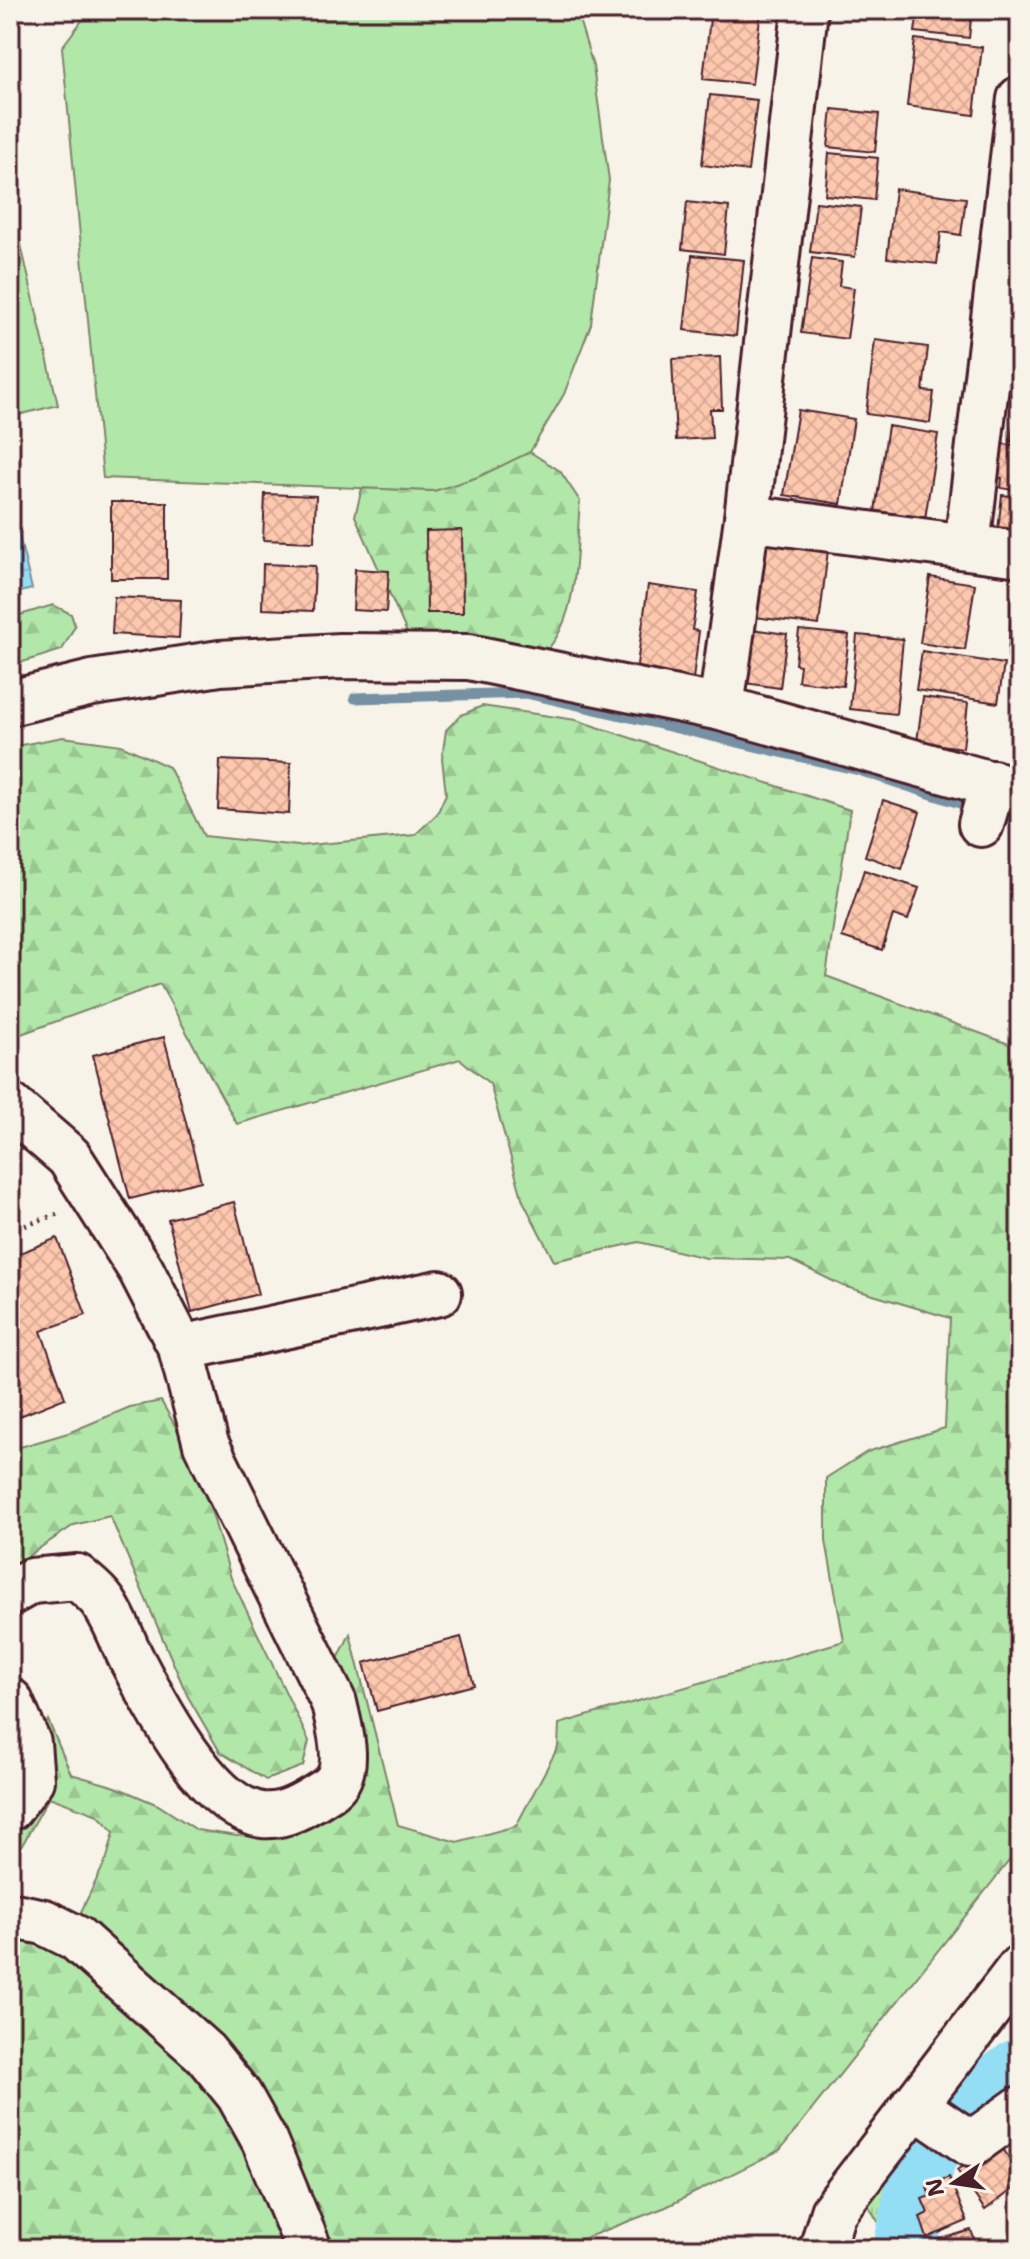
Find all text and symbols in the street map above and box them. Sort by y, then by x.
north arrow [914,2143,994,2223]
text: N [919,2176,951,2199]

